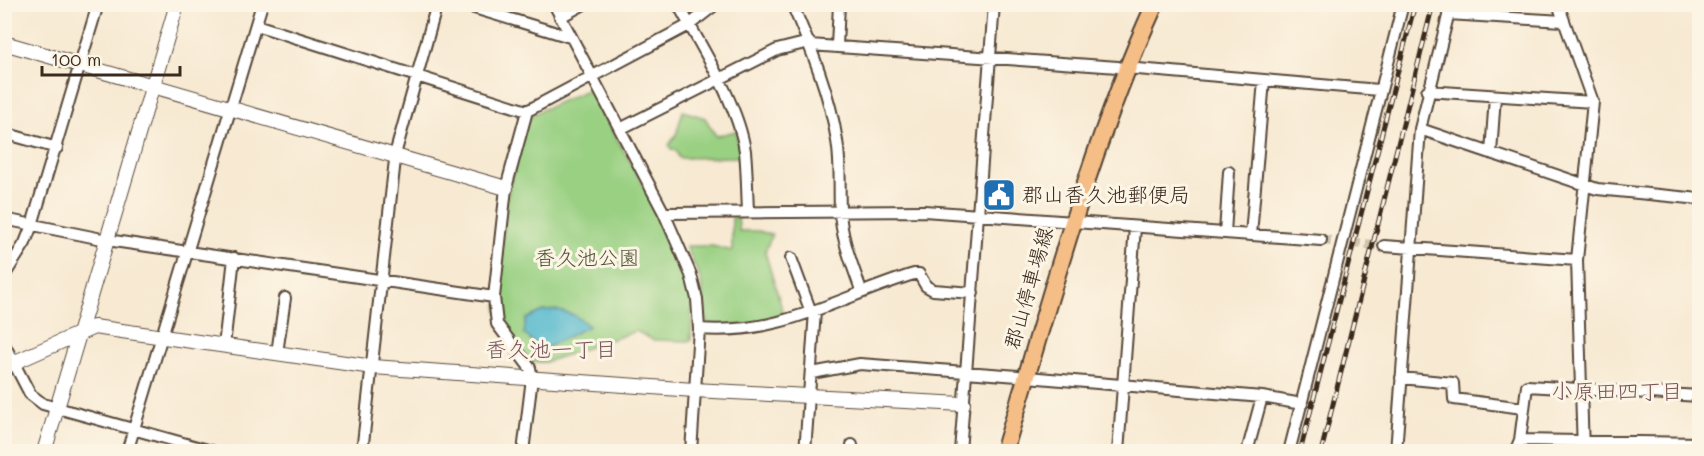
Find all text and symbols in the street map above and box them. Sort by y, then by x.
scale bar [42,39,180,77]
text: 100 m [51,47,101,71]
public building icon: 郡山香久池郵便局 [981,177,1017,213]
place label: 郡山香久池郵便局 [1022,180,1190,207]
street label: 郡山停車場線 [997,223,1058,352]
park label: 香久池公園 [535,243,640,270]
district label: 香久池一丁目 [485,334,617,363]
district label: 小原田四丁目 [1551,376,1683,405]

